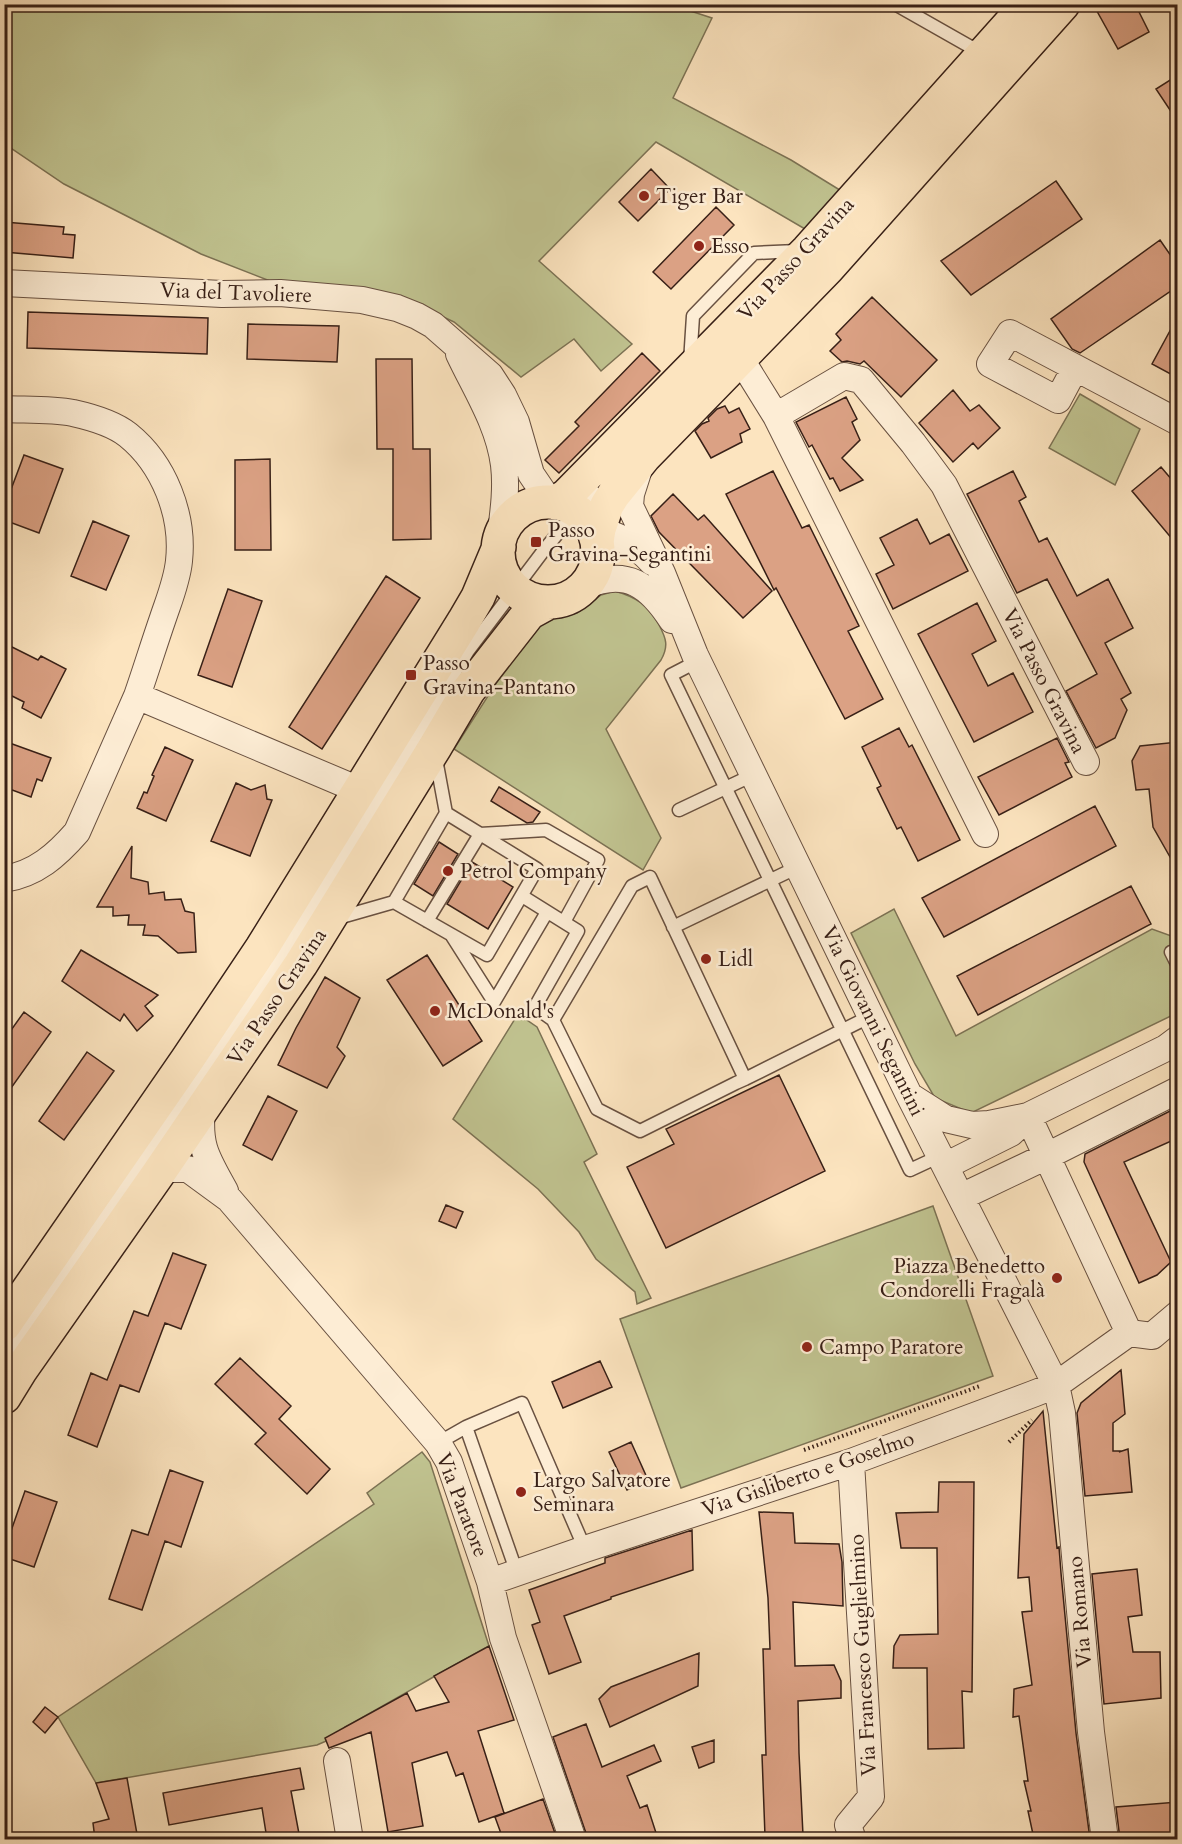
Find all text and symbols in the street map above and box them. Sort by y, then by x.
place label: Tiger Bar [656,182,743,211]
marker: Tiger Bar [637,189,651,203]
street label: Via Passo Gravina [731,191,861,327]
place label: Esso [711,232,749,261]
marker: Esso [692,239,706,253]
street label: Via del Tavoliere [159,276,313,310]
place label: Passo Gravina-Segantini [548,516,712,569]
marker: Passo Gravina-Segantini [529,535,543,549]
street label: Via Passo Gravina [995,603,1093,759]
place label: Passo Gravina-Pantano [423,649,576,702]
marker: Passo Gravina-Pantano [404,668,418,682]
place label: Petrol Company [460,857,607,886]
marker: Petrol Company [441,864,455,878]
street label: Via Giovanni Segantini [814,921,932,1121]
street label: Via Passo Gravina [220,923,334,1071]
place label: Lidl [718,945,753,974]
marker: Lidl [699,952,713,966]
place label: McDonald's [447,997,554,1026]
marker: McDonald's [428,1004,442,1018]
place label: Piazza Benedetto Condorelli Fragalà [880,1252,1045,1305]
marker: Piazza Benedetto Condorelli Fragalà [1050,1271,1064,1285]
place label: Campo Paratore [819,1333,963,1362]
marker: Campo Paratore [800,1340,814,1354]
street label: Via Gisliberto e Goselmo [698,1424,918,1524]
street label: Via Paratore [429,1449,495,1561]
place label: Largo Salvatore Seminara [533,1466,671,1519]
marker: Largo Salvatore Seminara [514,1485,528,1499]
street label: Via Francesco Guglielmino [842,1533,884,1777]
street label: Via Romano [1061,1555,1099,1669]

